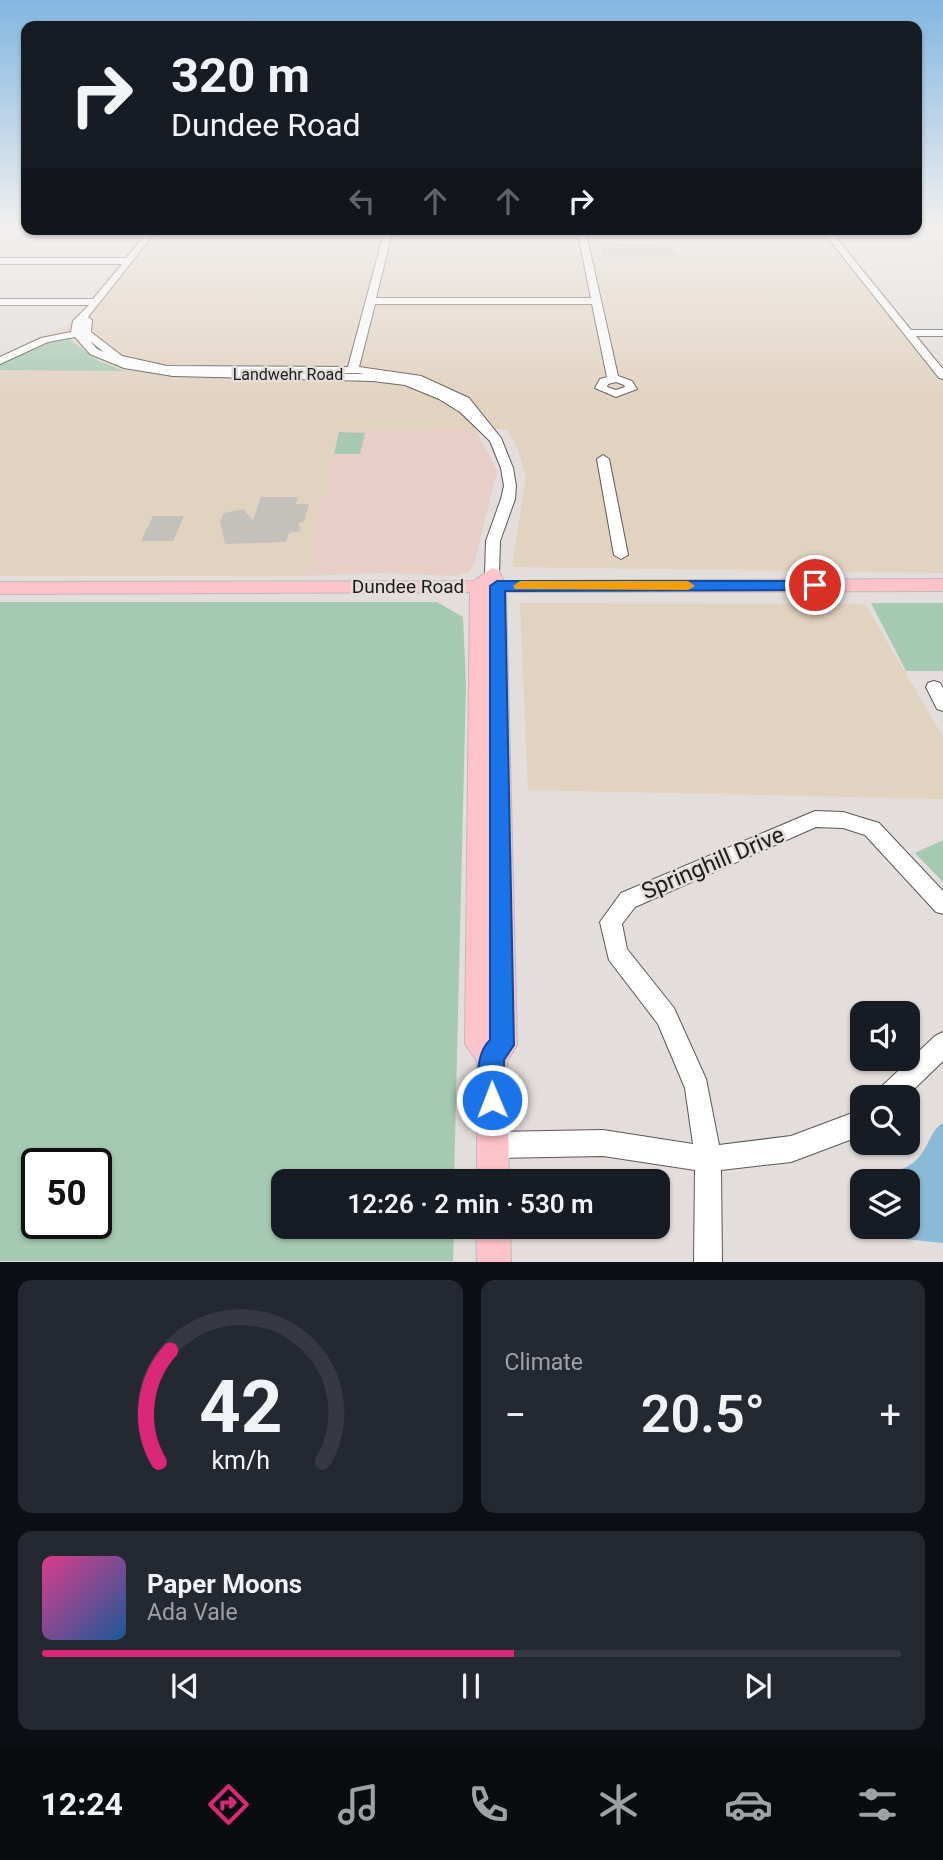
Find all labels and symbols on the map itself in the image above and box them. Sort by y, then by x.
street label: Landwehr Road [233,365,343,384]
pin [785,555,845,615]
street label: Dundee Road [352,575,464,598]
street label: Springhill Drive [638,821,788,905]
position arrow [455,1063,529,1137]
speed limit sign: 50 [21,1148,112,1239]

